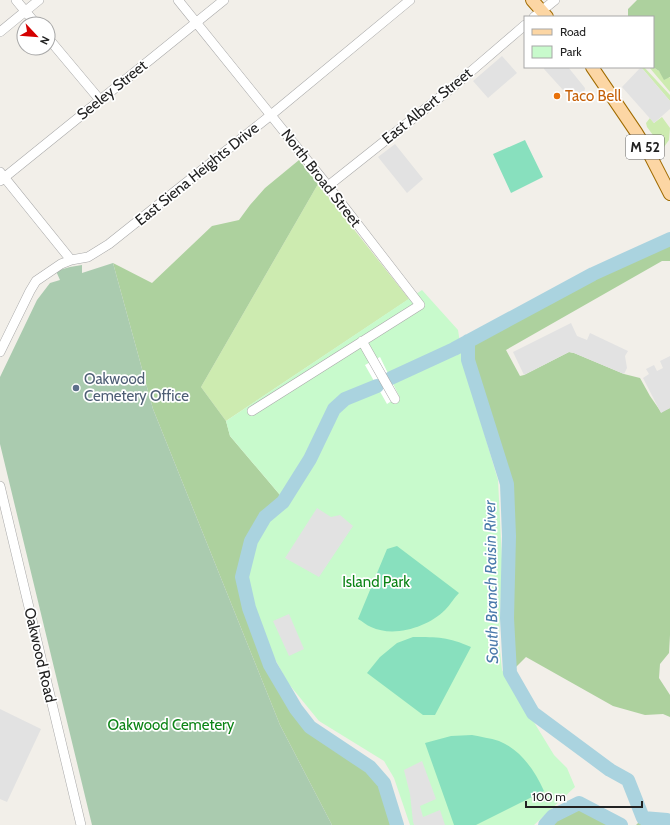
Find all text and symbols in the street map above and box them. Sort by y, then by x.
north arrow [16,16,56,56]
legend [524,16,654,68]
text: Road [560,24,586,39]
text: N [37,34,53,47]
text: Park [560,44,582,59]
street label: Seeley Street [73,56,151,124]
street label: East Albert Street [378,64,476,148]
place label: Taco Bell [565,87,622,105]
marker: Taco Bell [552,91,562,101]
street label: East Siena Heights Drive [132,118,263,229]
street label: North Broad Street [277,126,365,230]
road number: M 52 [626,135,664,159]
place label: Oakwood Cemetery Office [84,370,189,405]
marker: Oakwood Cemetery Office [71,383,81,393]
water label: South Branch Raisin River [480,499,502,664]
park label: Island Park [342,573,410,591]
street label: Oakwood Road [20,606,60,704]
park label: Oakwood Cemetery [108,716,235,734]
scale bar [526,783,642,809]
text: 100 m [532,789,566,804]

